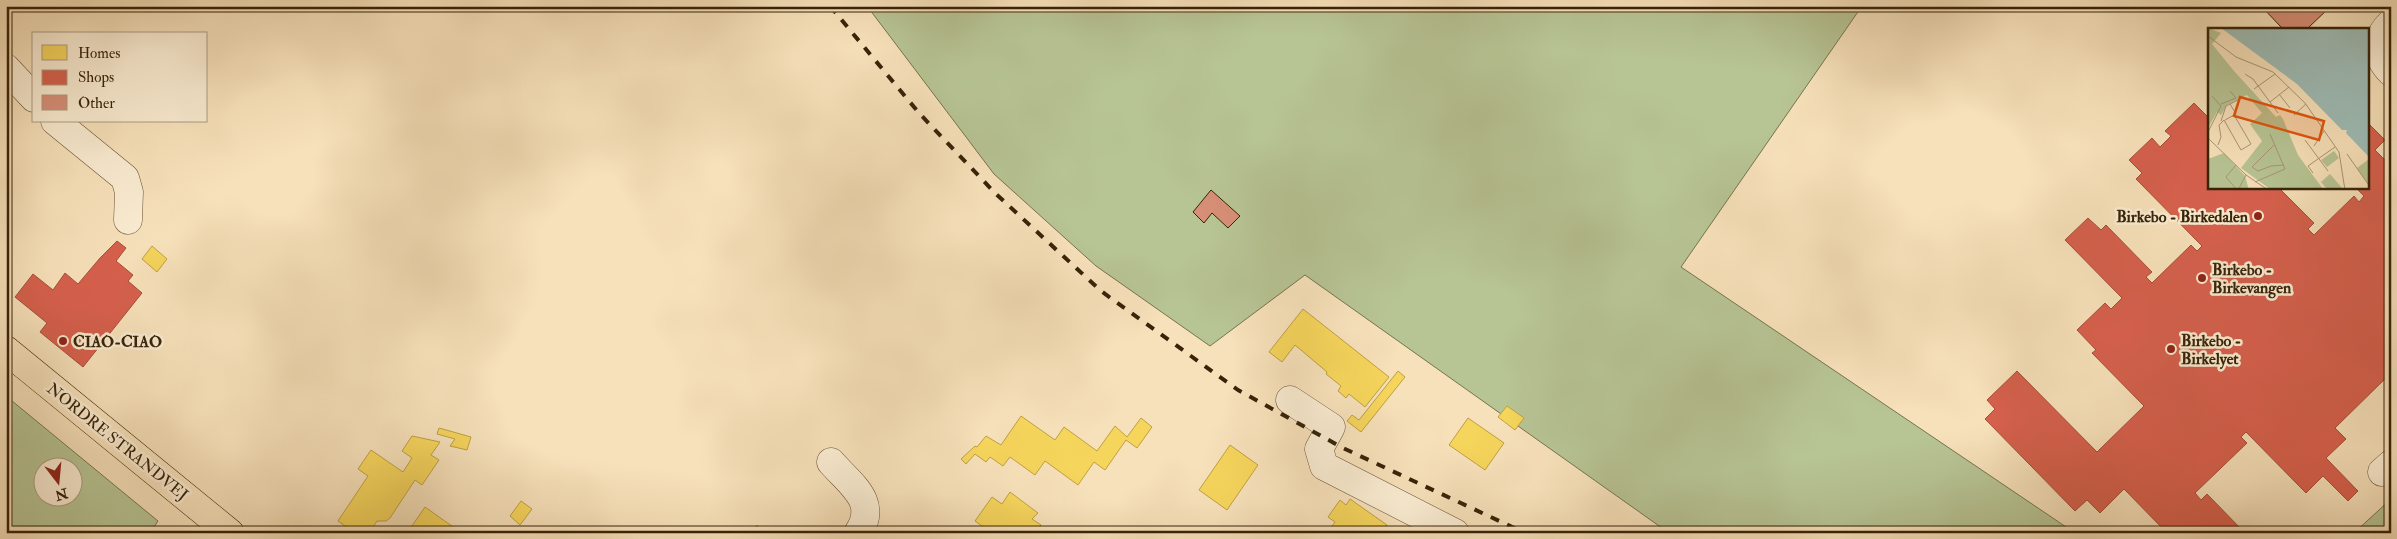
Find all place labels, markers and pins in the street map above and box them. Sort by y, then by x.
place label: Birkebo - Birkedalen [2116,207,2249,227]
marker: Birkebo - Birkedalen [2252,210,2264,222]
place label: Birkebo - Birkevangen [2212,260,2292,299]
marker: Birkebo - Birkevangen [2196,272,2208,284]
place label: Birkebo - Birkelyet [2181,331,2241,370]
place label: CIAO-CIAO [73,332,162,352]
marker: CIAO-CIAO [57,335,69,347]
marker: Birkebo - Birkelyet [2165,343,2177,355]

